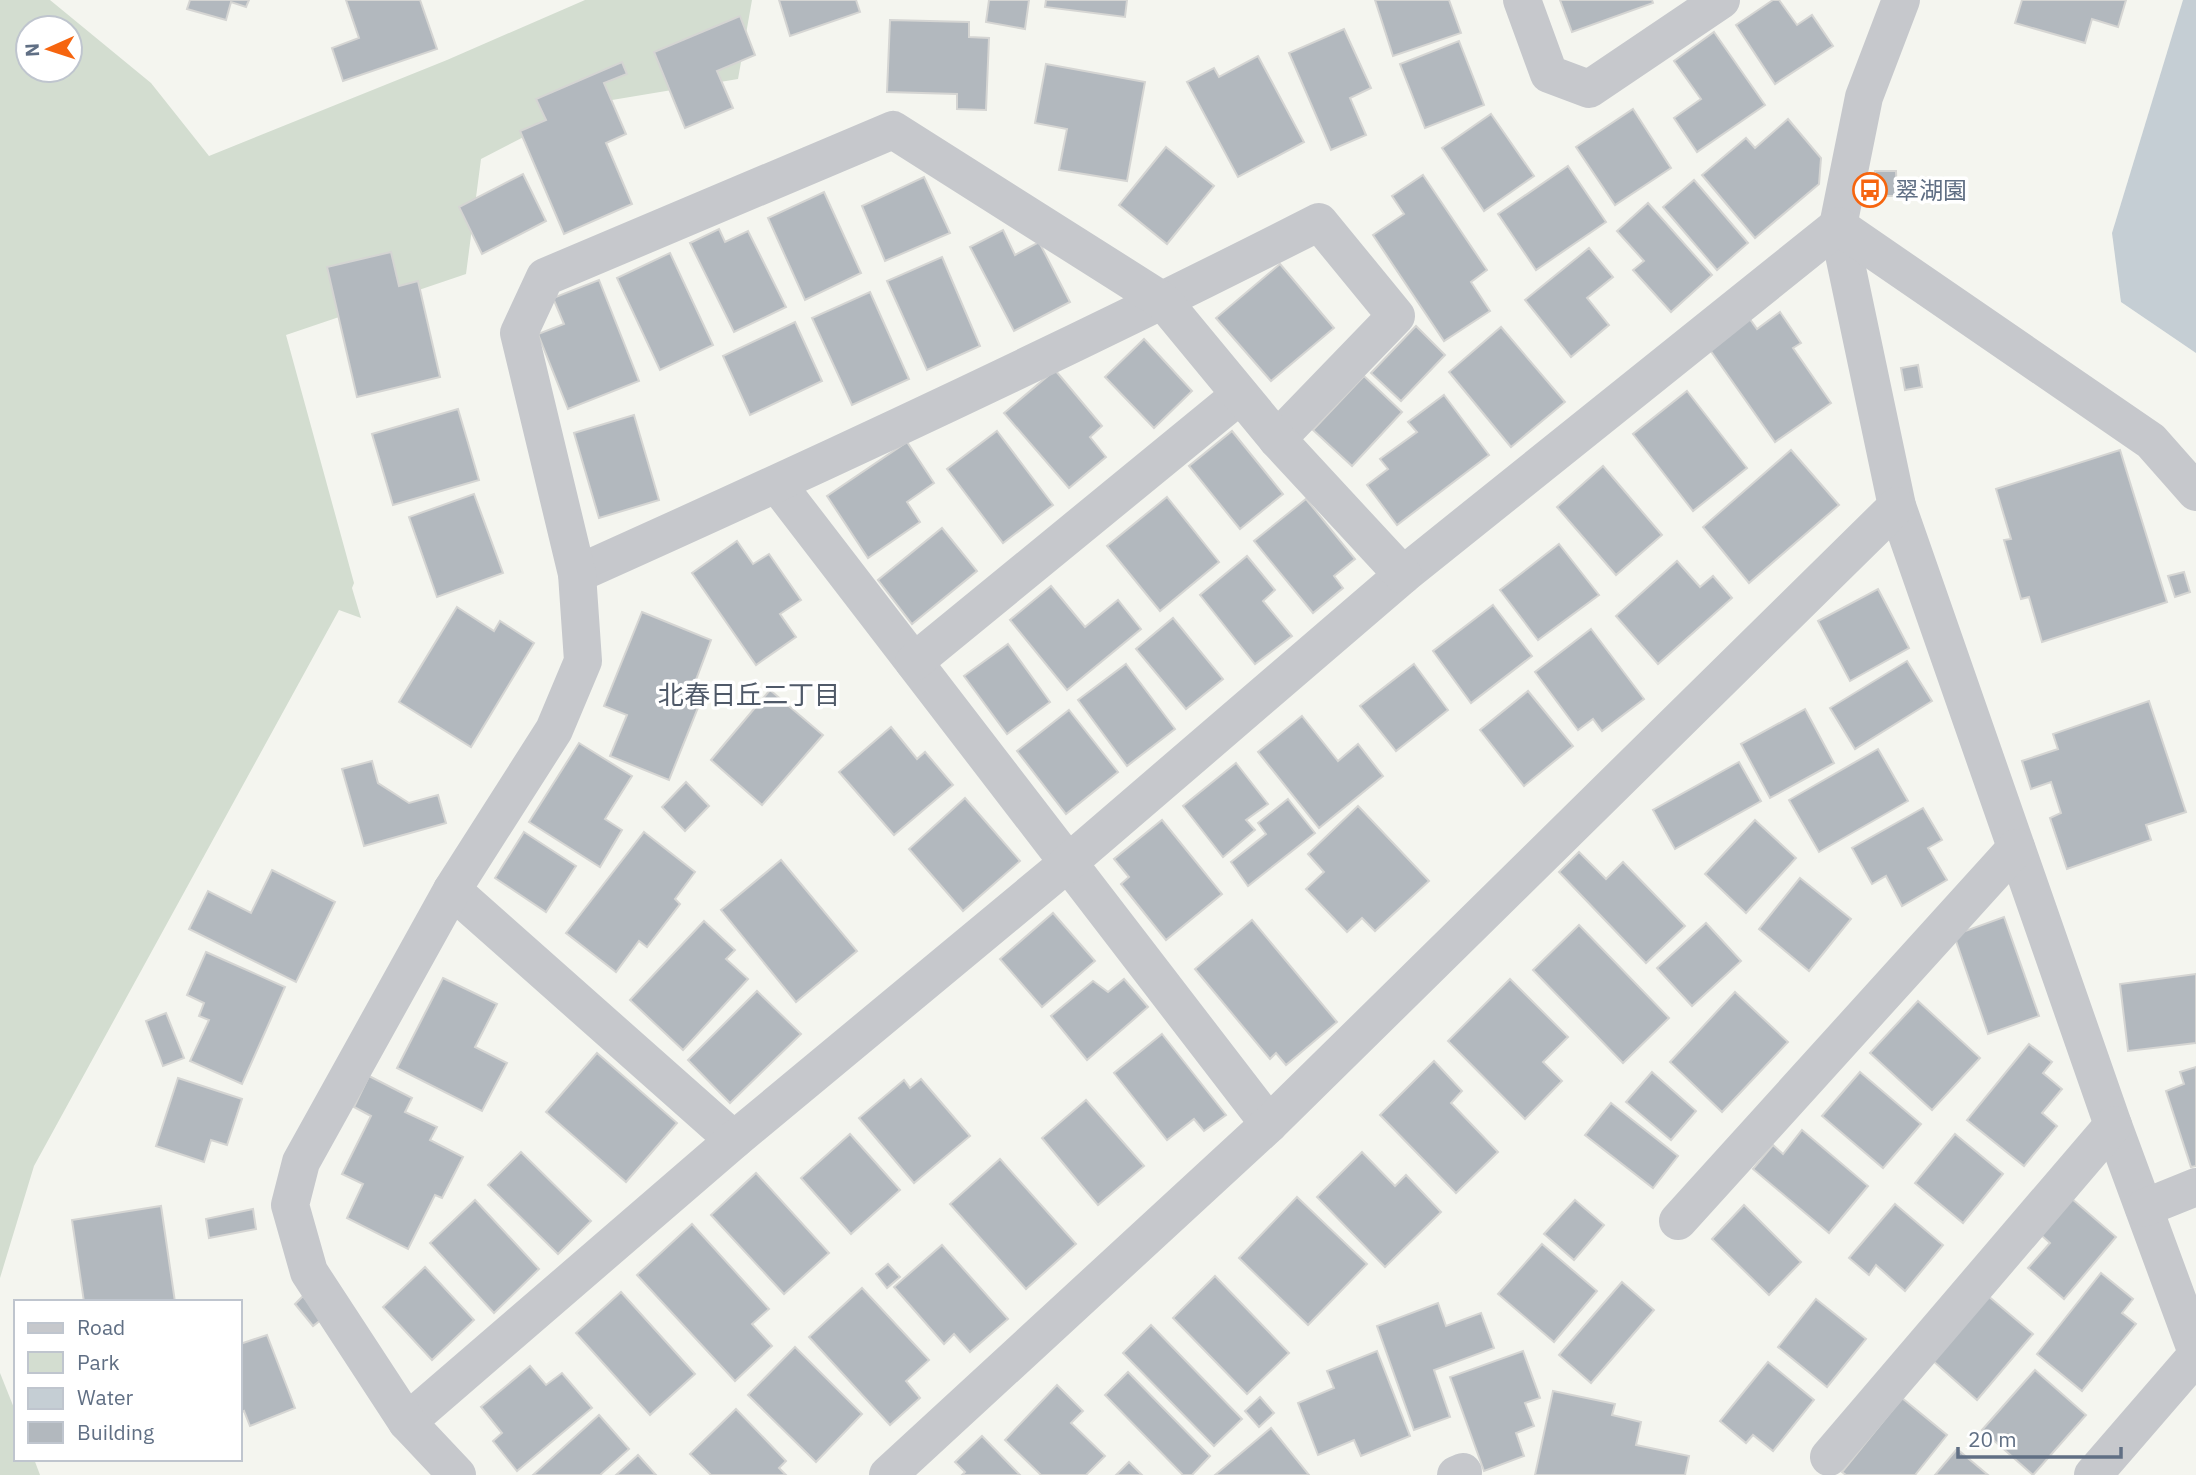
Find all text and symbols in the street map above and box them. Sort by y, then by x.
north arrow [14,14,84,84]
text: N [20,42,44,57]
bus stop icon: 翠湖園 [1851,171,1889,209]
place label: 翠湖園 [1895,174,1967,206]
district label: 北春日丘二丁目 [658,677,840,711]
legend [14,1300,242,1461]
text: Road [77,1313,125,1341]
text: Park [77,1348,120,1376]
text: Water [77,1383,134,1411]
scale bar [1958,1416,2121,1460]
text: Building [77,1418,154,1446]
text: 20 m [1968,1425,2017,1453]

